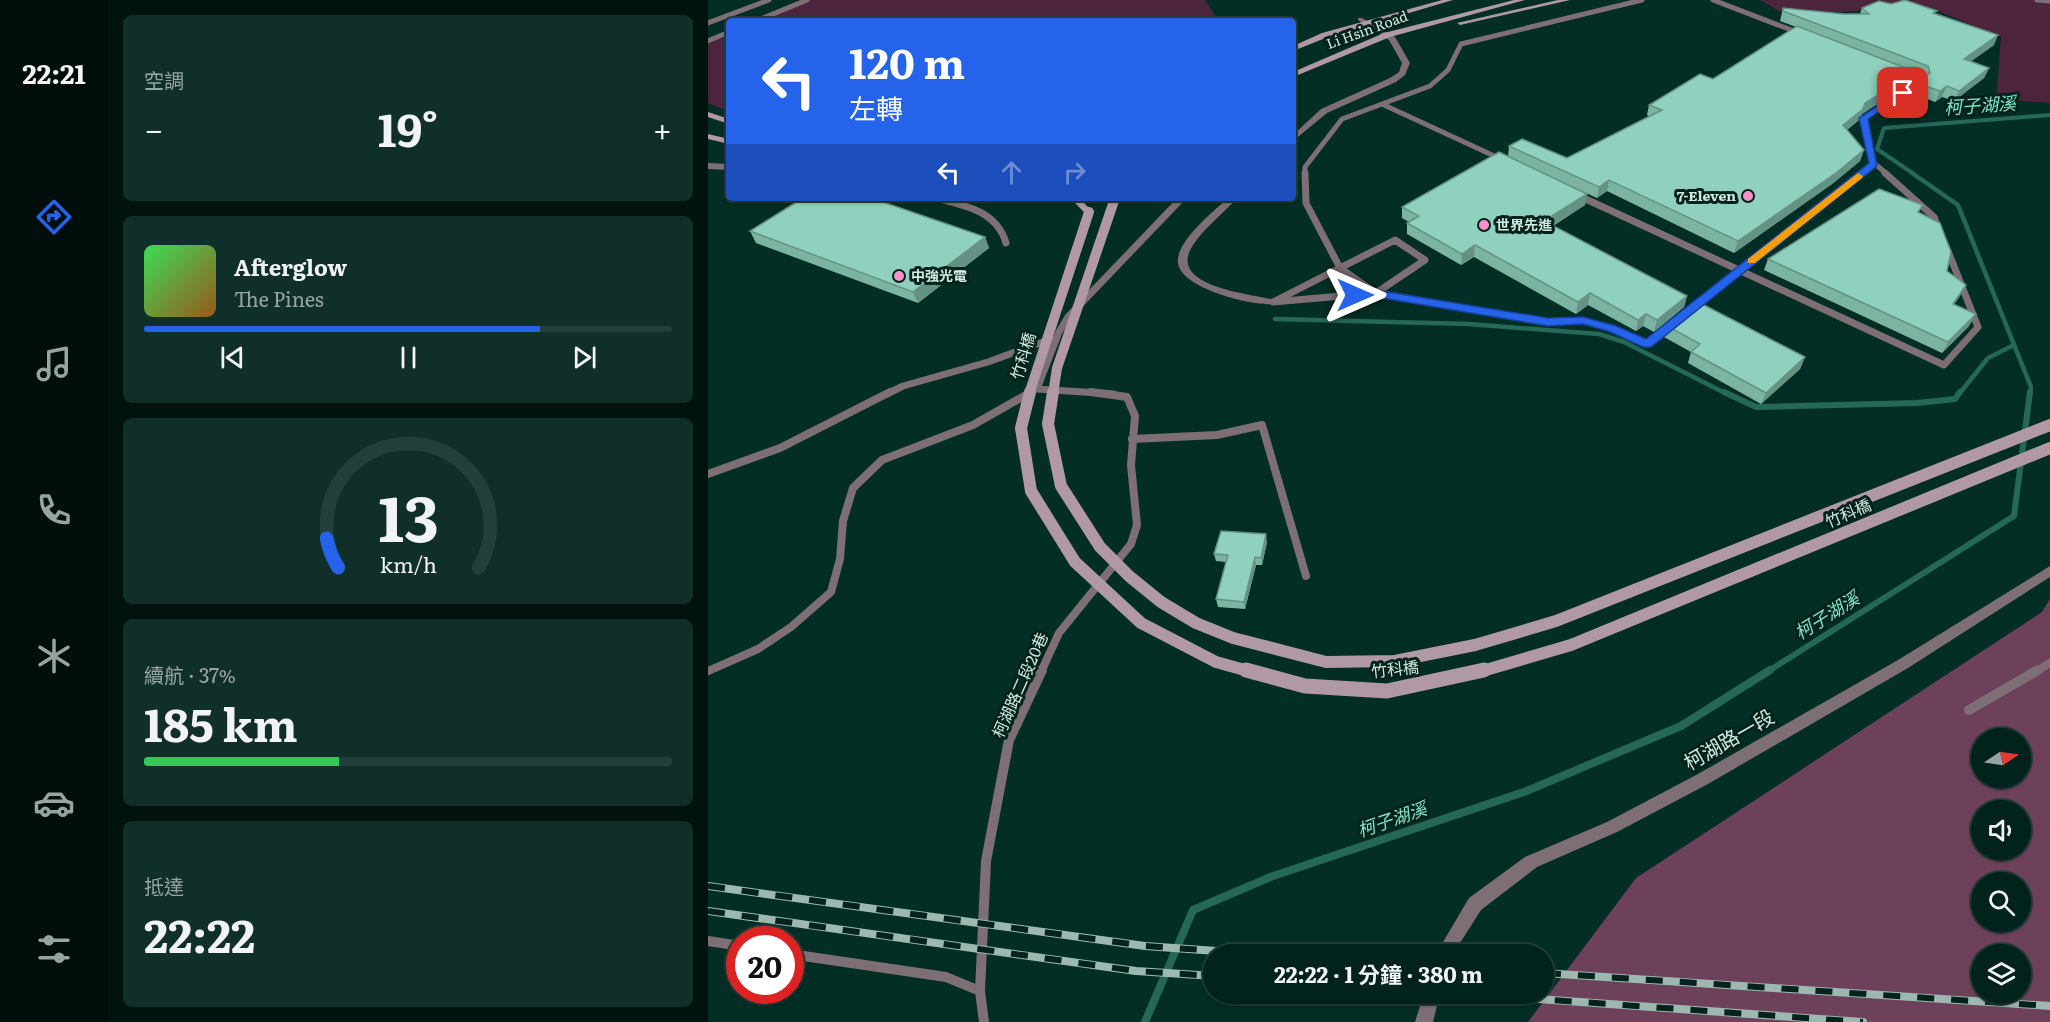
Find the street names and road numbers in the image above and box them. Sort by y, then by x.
street label: Li Hsin Road [1323,5,1410,53]
street label: 竹科橋 [1004,329,1041,382]
street label: 竹科橋 [1821,492,1874,533]
street label: 柯湖路二段20巷 [985,628,1053,741]
street label: 竹科橋 [1370,654,1420,682]
street label: 柯湖路一段 [1677,700,1779,776]

